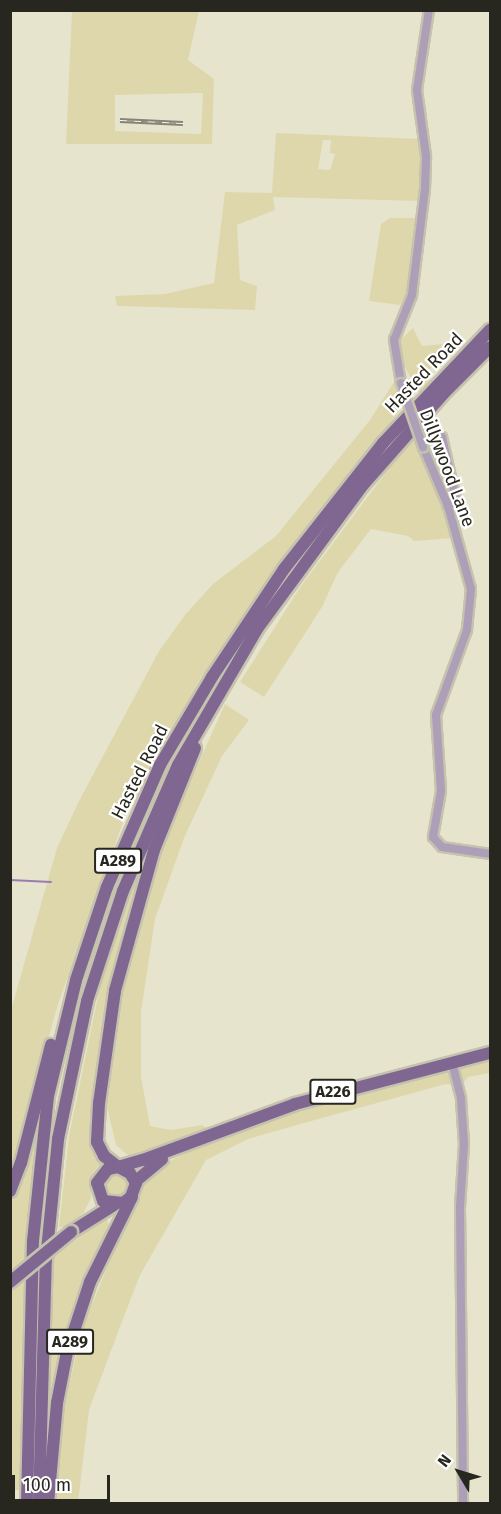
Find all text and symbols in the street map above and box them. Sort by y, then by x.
street label: Hasted Road [380,328,468,418]
street label: Dillywood Lane [415,406,479,530]
street label: Hasted Road [107,721,173,823]
road number: A289 [94,848,142,874]
road number: A226 [309,1079,357,1105]
road number: A289 [46,1329,94,1355]
north arrow [429,1442,489,1502]
text: N [434,1451,455,1471]
scale bar [15,1463,112,1501]
text: 100 m [23,1474,71,1496]

